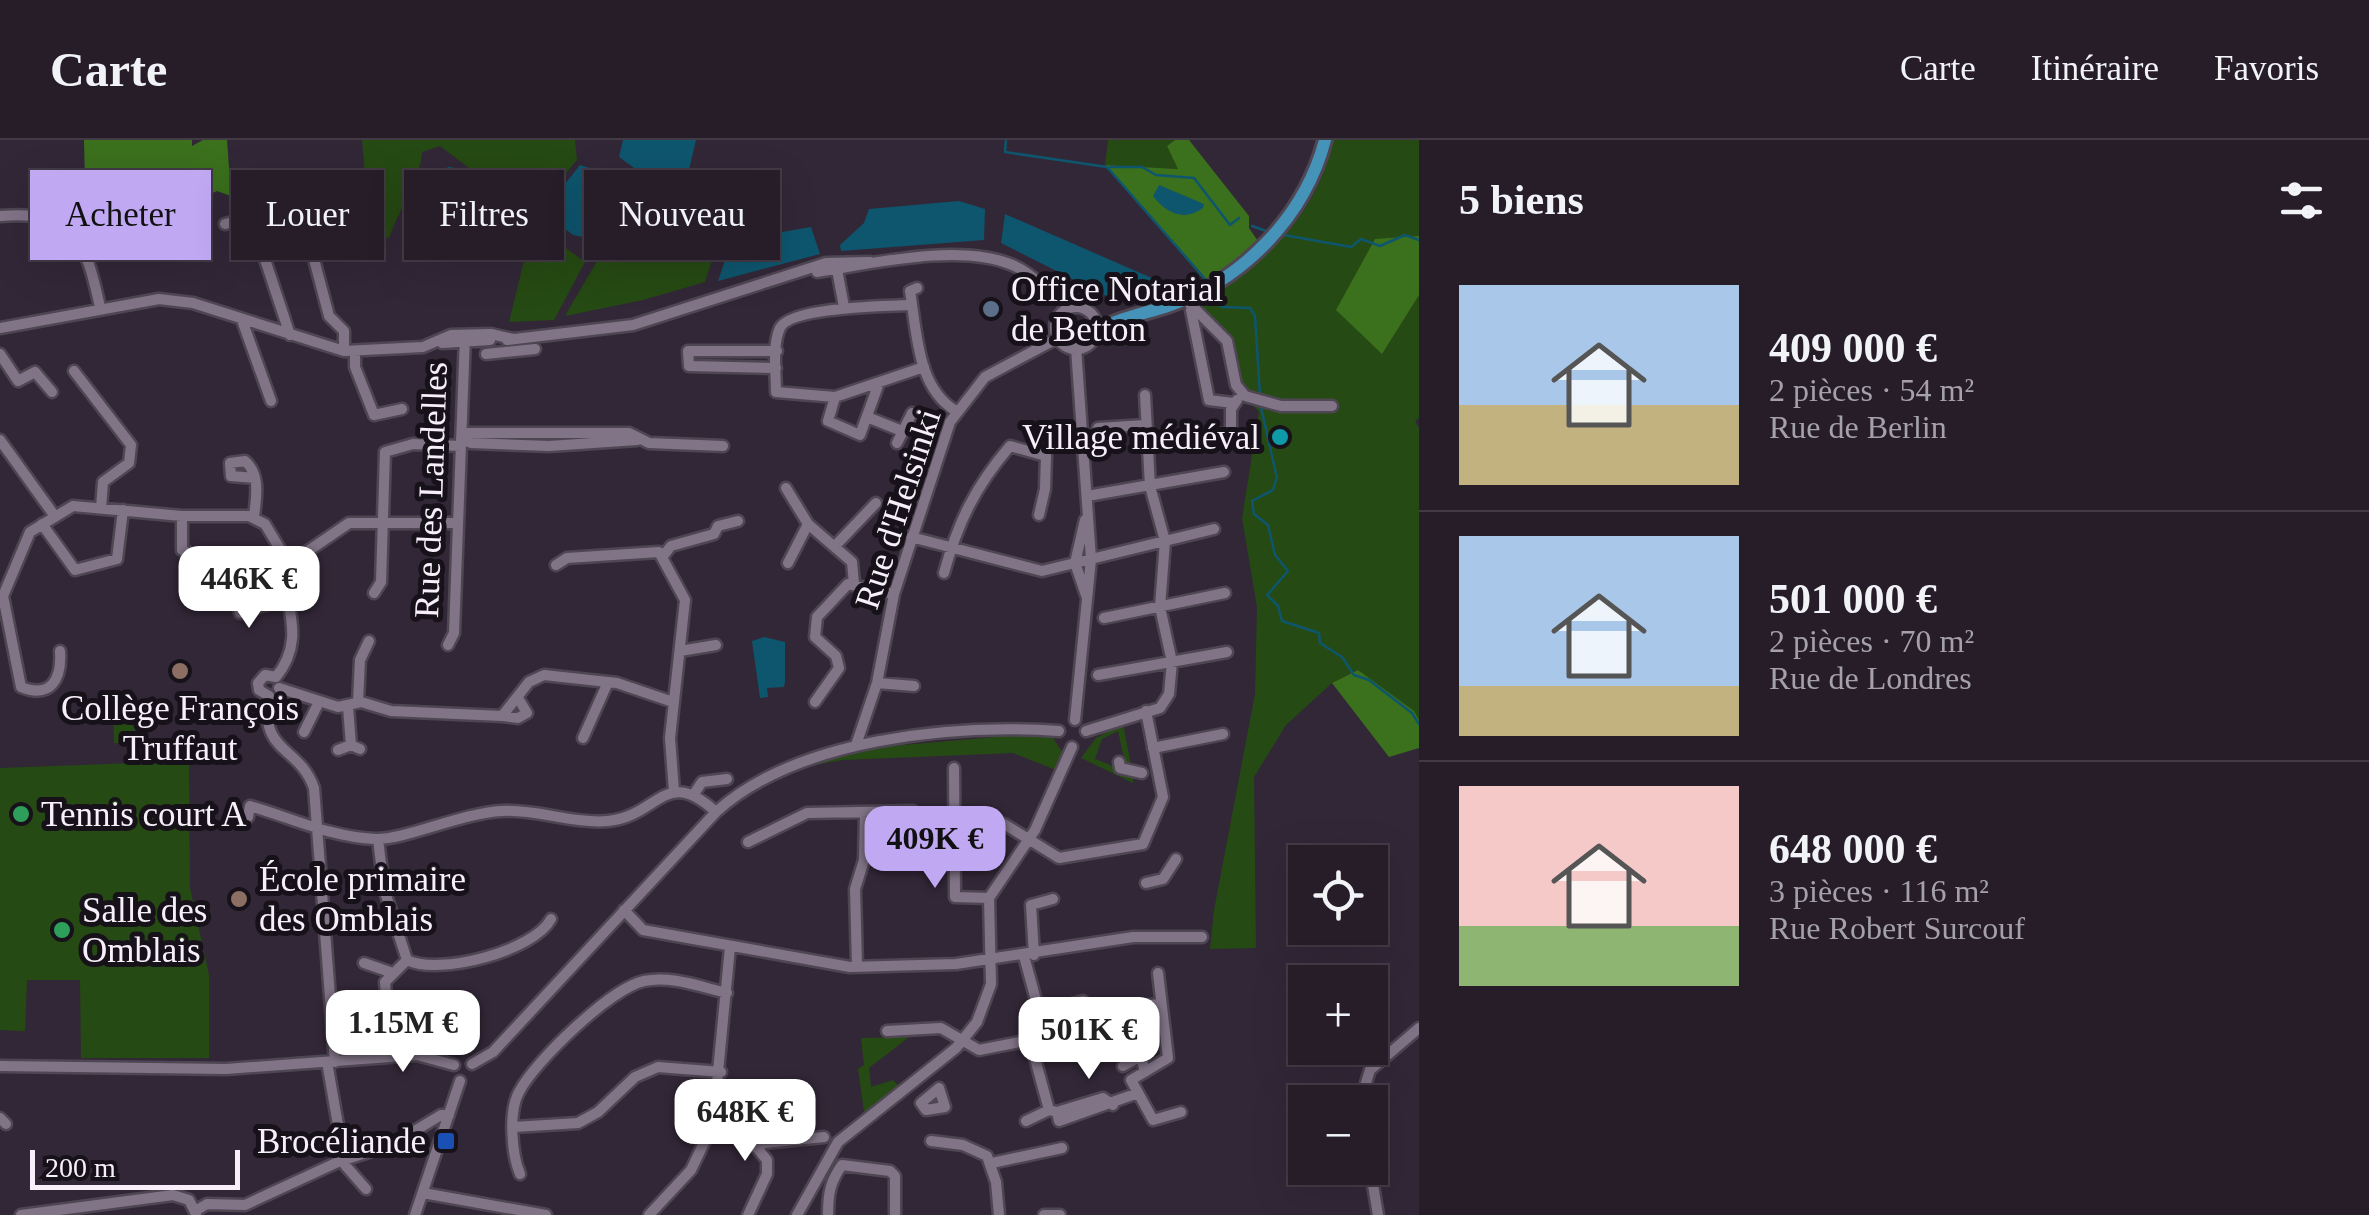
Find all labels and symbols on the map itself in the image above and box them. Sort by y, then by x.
place label: Office Notarial de Betton [1011,270,1223,349]
marker: Office Notarial de Betton [980,298,1002,320]
street label: Rue des Landelles [407,361,455,619]
street label: Rue d'Helsinki [847,404,949,614]
place label: Village médiéval [1022,418,1260,457]
marker: Village médiéval [1269,426,1291,448]
pin: 446K € [168,546,330,631]
marker: Collège François Truffaut [169,660,191,682]
place label: Collège François Truffaut [61,689,299,768]
place label: Tennis court A [41,795,247,834]
marker: Tennis court A [10,803,32,825]
pin: 409K € [854,806,1016,891]
place label: École primaire des Omblais [259,860,466,939]
marker: École primaire des Omblais [228,888,250,910]
place label: Salle des Omblais [82,891,207,970]
marker: Salle des Omblais [51,919,73,941]
pin: 1.15M € [311,990,495,1075]
pin: 501K € [1008,997,1170,1082]
pin: 648K € [664,1079,826,1164]
place label: Brocéliande [257,1122,426,1161]
marker: Brocéliande [435,1130,457,1152]
scale bar [30,1145,240,1190]

